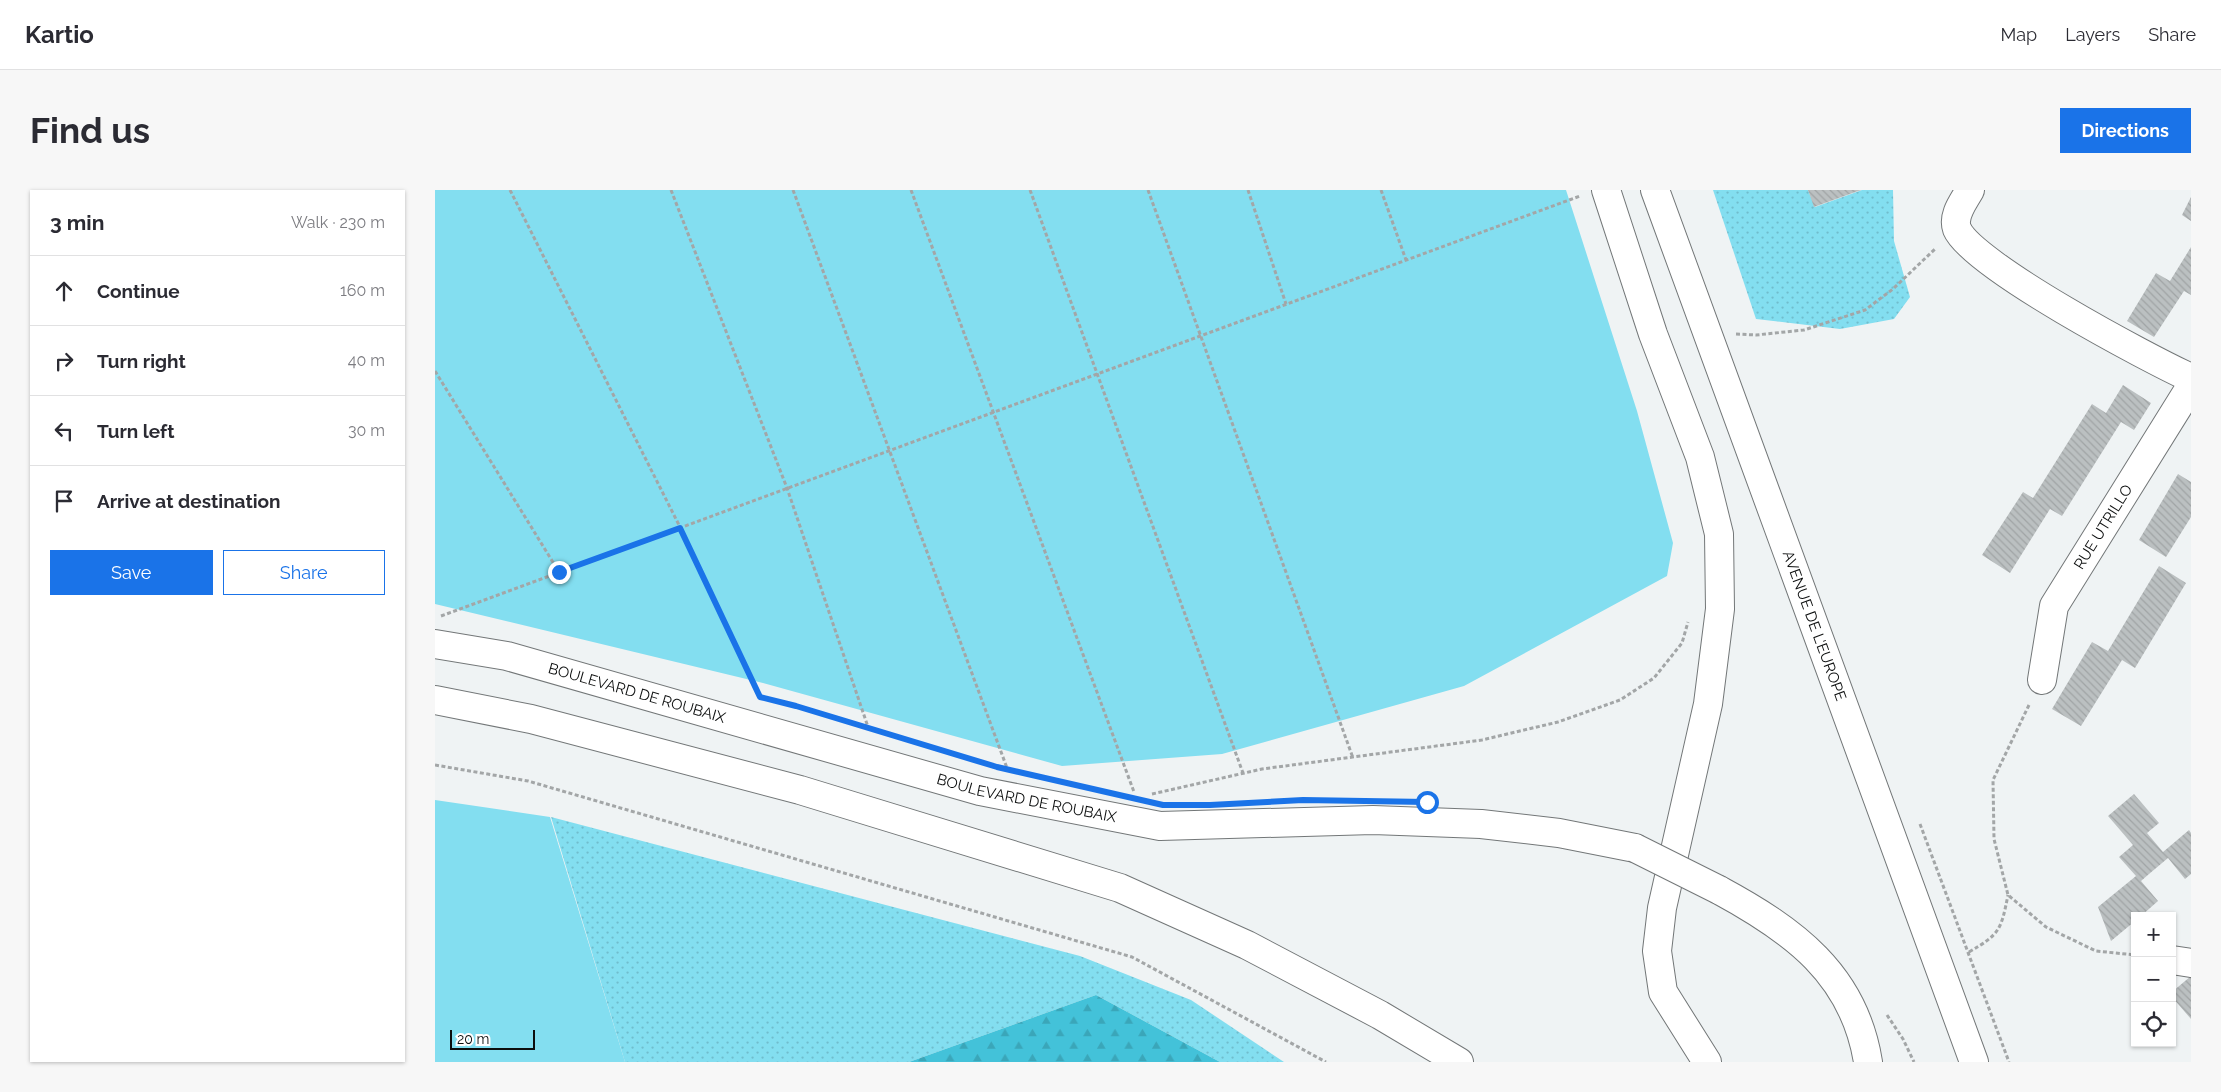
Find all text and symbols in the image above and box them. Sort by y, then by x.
text: Kartio [25,20,94,49]
text: Map [2001,24,2037,45]
text: Layers [2065,24,2120,45]
text: Share [2148,24,2196,45]
button: Directions [2060,108,2191,153]
text: Find us [30,110,150,151]
text: 3 min [50,210,104,235]
text: Walk · 230 m [291,213,385,232]
icon: ahead [50,277,78,305]
text: Continue [97,280,180,302]
text: 160 m [340,281,385,300]
icon: right [50,347,78,375]
text: Turn right [97,350,186,372]
text: 40 m [348,351,385,370]
icon: left [50,417,78,445]
text: Turn left [97,420,174,442]
text: 30 m [348,421,385,440]
street label: RUE UTRILLO [2070,481,2136,573]
icon: arrive [50,487,78,515]
text: Arrive at destination [97,490,281,512]
street label: AVENUE DE L'EUROPE [1779,548,1850,703]
button: Save [50,550,213,595]
button: Share [223,550,385,595]
route end [548,561,571,584]
street label: BOULEVARD DE ROUBAIX [546,659,728,727]
street label: BOULEVARD DE ROUBAIX [935,770,1119,826]
route start [1416,791,1439,814]
map controls [2131,912,2176,1047]
button: + [2131,912,2176,957]
button: − [2131,957,2176,1002]
button: locate [2131,1002,2176,1047]
scale bar [450,1027,535,1050]
text: 20 m [457,1031,489,1047]

